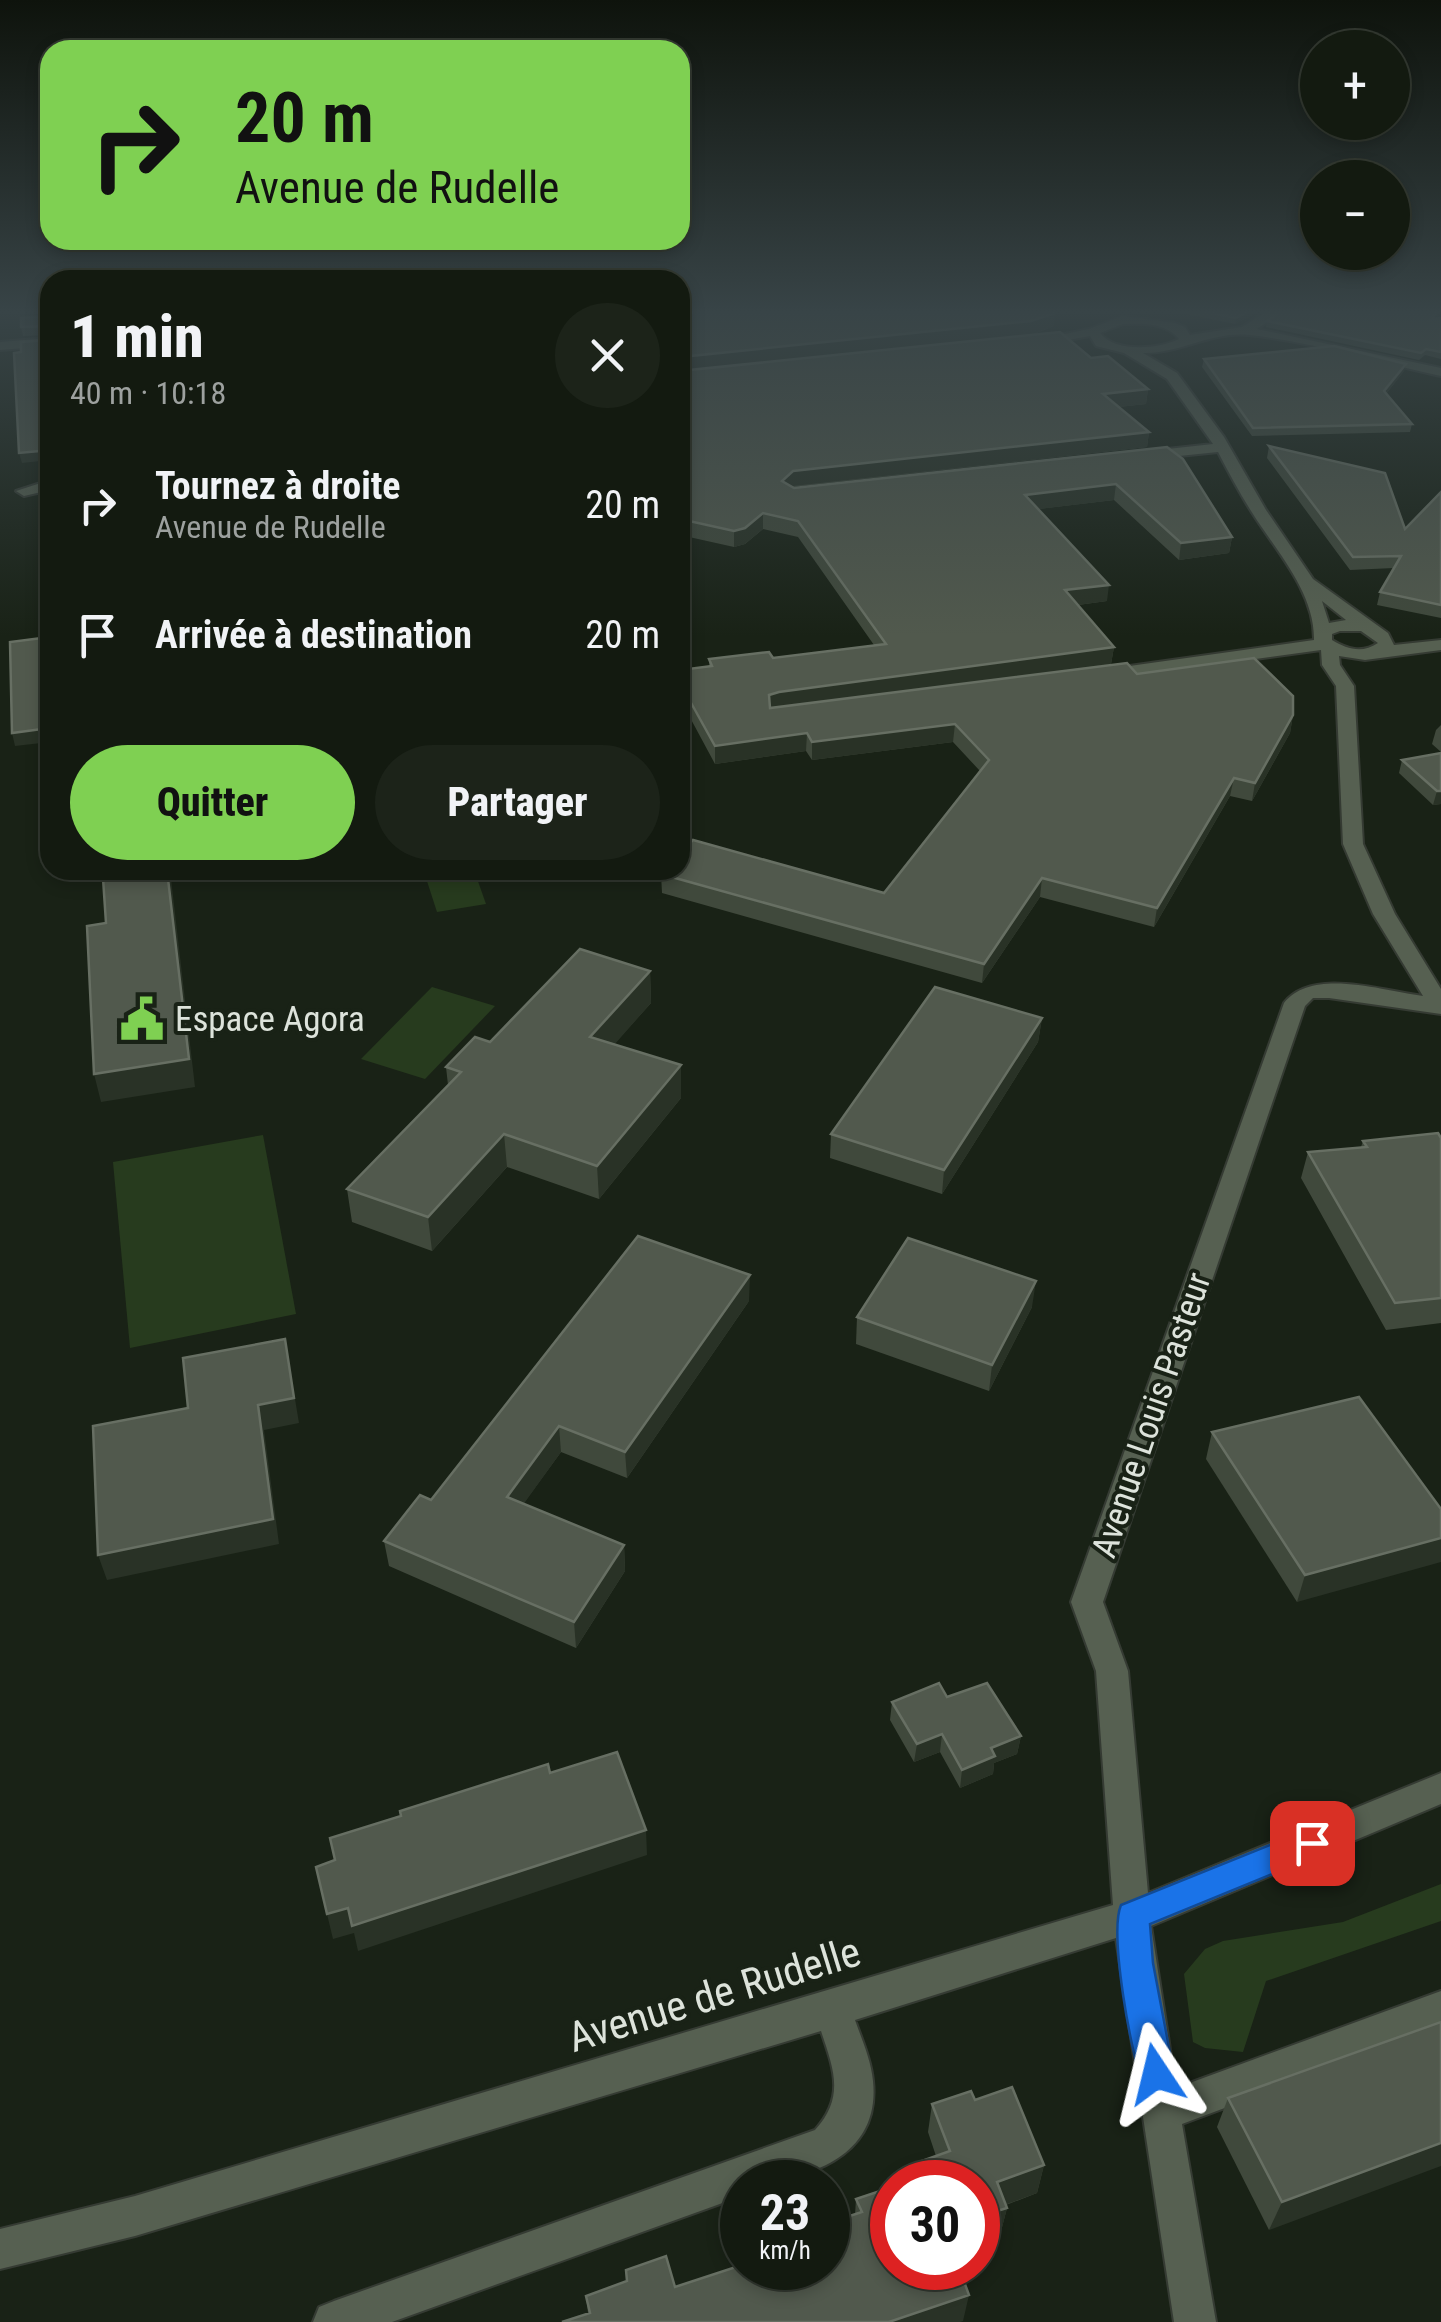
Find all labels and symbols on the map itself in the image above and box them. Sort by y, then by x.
public building icon: Espace Agora [118,995,166,1043]
place label: Espace Agora [175,999,365,1040]
street label: Avenue Louis Pasteur [1084,1267,1219,1563]
pin [1270,1801,1355,1886]
street label: Avenue de Rudelle [562,1927,866,2062]
position arrow [1104,2022,1208,2126]
speed limit sign: 30 [870,2160,1000,2290]

